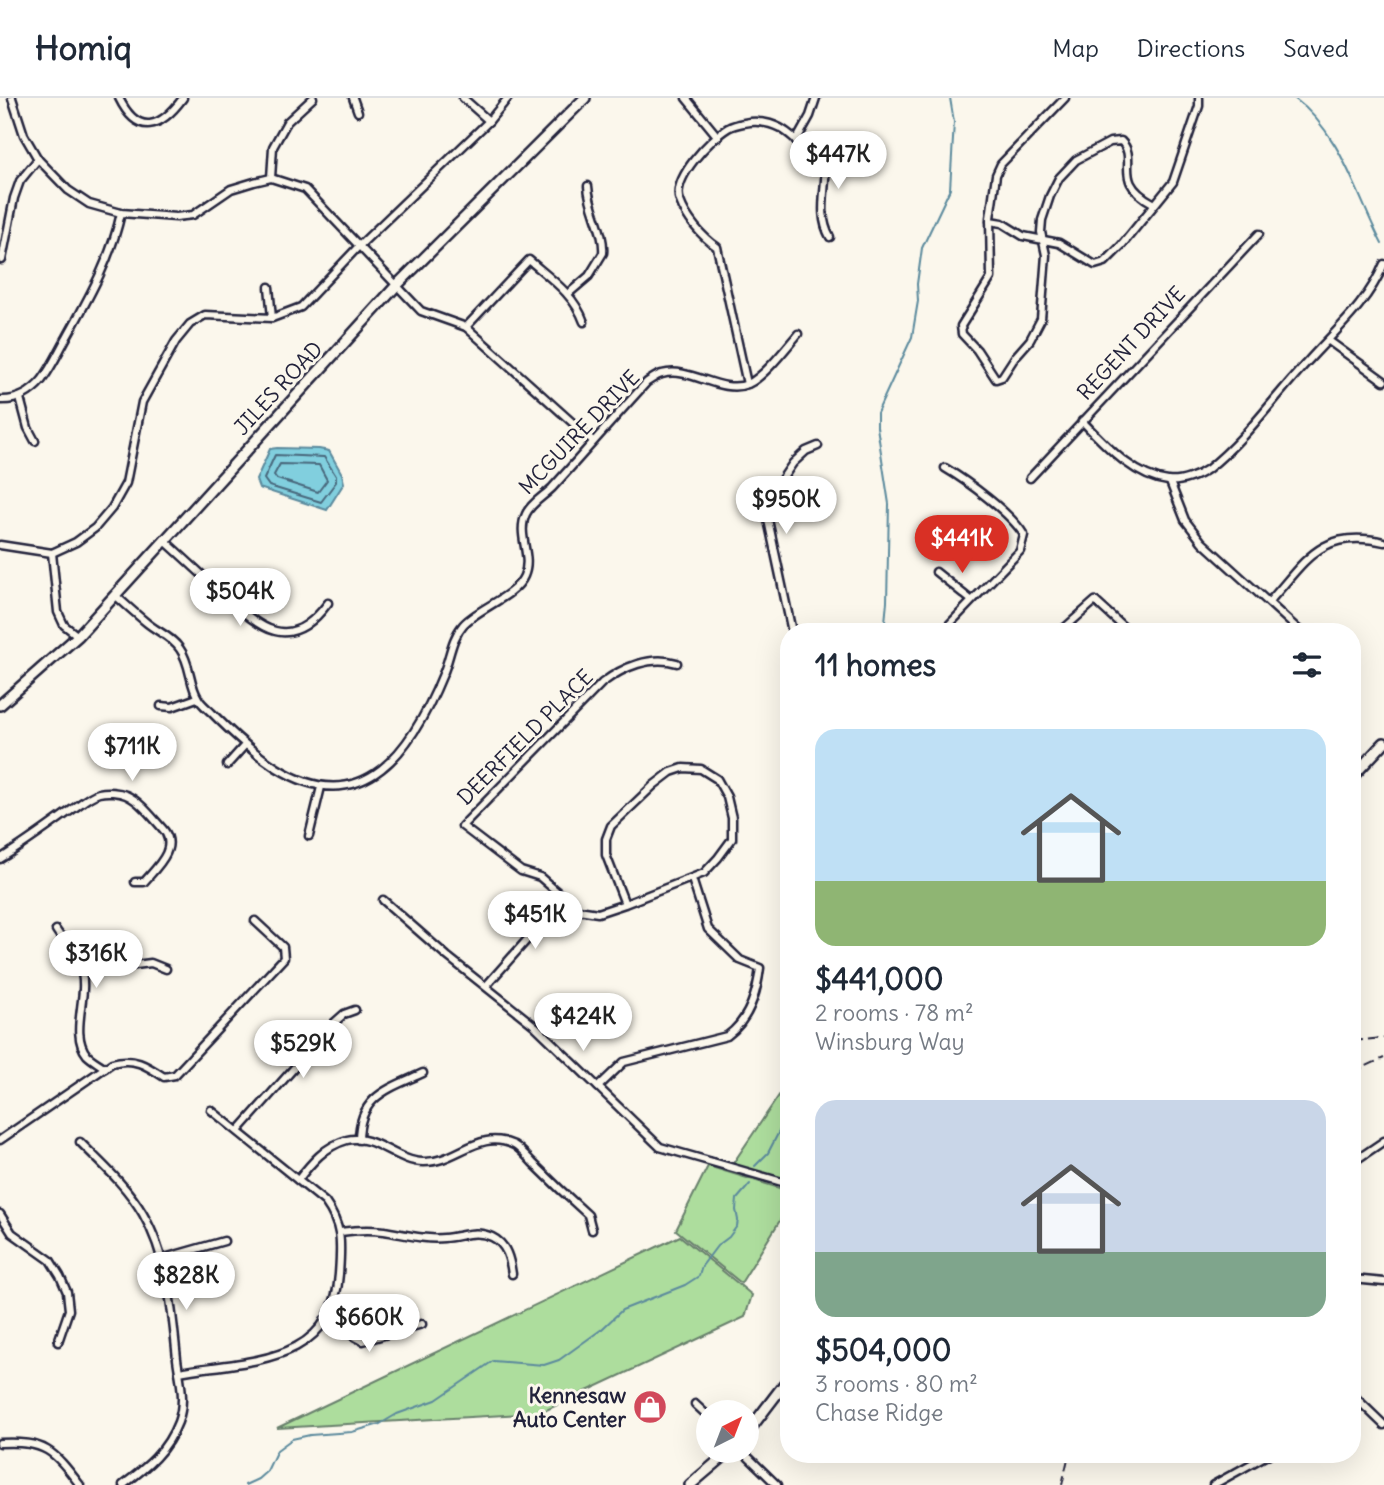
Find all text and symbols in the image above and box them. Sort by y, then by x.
text: Homiq [35,27,132,69]
text: Map [1052,33,1099,63]
text: Directions [1137,33,1245,63]
text: Saved [1283,33,1349,63]
pin: $447K [789,132,887,191]
text: $447K [806,139,870,168]
street label: REGENT DRIVE [1071,280,1191,406]
street label: JILES ROAD [228,336,328,440]
street label: MCGUIRE DRIVE [513,364,645,500]
pin: $950K [737,476,835,536]
text: $950K [752,484,820,513]
pin: $441K [913,516,1011,575]
text: $441K [931,523,993,552]
pin: $504K [191,568,289,628]
text: $504K [206,576,274,605]
text: 11 homes [815,646,936,684]
icon: filters [1288,646,1326,684]
street label: DEERFIELD PLACE [451,663,599,811]
pin: $711K [83,724,181,783]
text: $711K [104,731,160,760]
icon: home [1008,775,1134,901]
pin: $451K [486,892,584,951]
text: $451K [504,899,566,928]
pin: $316K [47,930,145,990]
text: $316K [65,938,127,967]
text: $441,000 [815,960,943,998]
pin: $424K [534,993,632,1053]
text: 2 rooms · 78 m² [815,998,974,1027]
text: $424K [550,1001,616,1030]
pin: $529K [254,1020,352,1080]
text: Winsburg Way [815,1027,965,1056]
text: $529K [270,1028,336,1057]
icon: home [1008,1146,1134,1272]
pin: $828K [137,1252,235,1312]
text: $828K [153,1260,219,1289]
pin: $660K [320,1294,418,1354]
text: $660K [335,1302,403,1331]
text: $504,000 [815,1331,951,1369]
text: 3 rooms · 80 m² [815,1369,978,1398]
place label: Kennesaw Auto Center [513,1382,626,1433]
shop icon: Kennesaw Auto Center [631,1388,669,1426]
text: Chase Ridge [815,1398,943,1427]
north arrow [696,1400,760,1463]
map controls [696,1400,759,1463]

